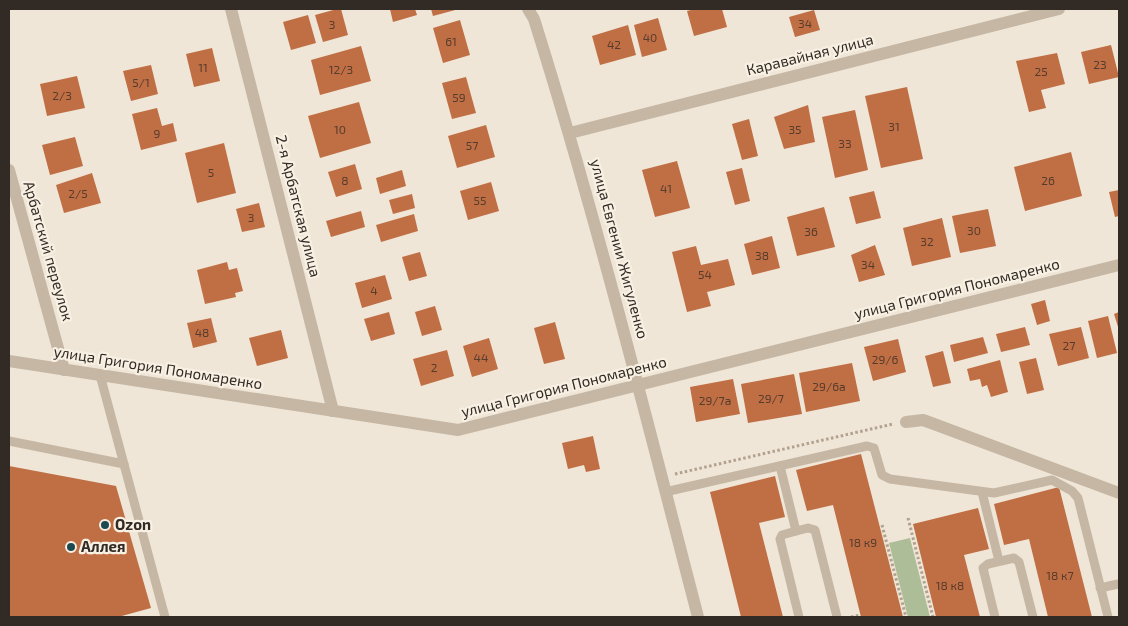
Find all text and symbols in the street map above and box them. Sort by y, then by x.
house number: 34 [798,16,812,30]
house number: 3 [329,17,335,31]
house number: 40 [643,30,657,44]
street label: Каравайная улица [744,30,875,79]
house number: 61 [445,34,457,48]
house number: 42 [607,37,621,51]
house number: 23 [1093,57,1107,71]
house number: 11 [198,60,208,74]
house number: 12/3 [329,62,353,76]
house number: 25 [1034,64,1048,78]
house number: 5/1 [132,75,150,89]
house number: 2/3 [52,88,72,102]
house number: 59 [452,90,466,104]
house number: 31 [888,119,900,133]
house number: 10 [334,122,346,136]
house number: 35 [788,122,802,136]
house number: 9 [154,126,161,140]
street label: 2-я Арбатская улица [272,133,325,279]
house number: 33 [838,136,852,150]
house number: 57 [466,138,478,152]
street label: улица Евгении Жигуленко [586,157,653,341]
house number: 5 [208,165,214,179]
house number: 8 [341,173,349,187]
house number: 26 [1041,173,1055,187]
street label: Арбатский переулок [19,179,78,323]
house number: 41 [660,181,672,195]
house number: 2/5 [68,186,88,200]
house number: 55 [474,193,486,207]
house number: 3 [248,210,254,224]
house number: 30 [967,223,981,237]
house number: 36 [804,224,818,238]
house number: 32 [920,234,934,248]
house number: 38 [755,248,769,262]
street label: улица Григория Пономаренко [852,254,1062,323]
house number: 34 [861,257,875,271]
house number: 54 [698,267,712,281]
house number: 4 [370,283,378,297]
house number: 48 [195,325,209,339]
house number: 27 [1063,338,1075,352]
street label: улица Григория Пономаренко [52,342,264,393]
house number: 44 [474,350,488,364]
street label: улица Григория Пономаренко [459,352,669,421]
house number: 29/6 [872,352,898,366]
house number: 2 [431,360,438,374]
house number: 29/6а [812,379,846,393]
house number: 29/7 [758,391,784,405]
house number: 29/7а [699,393,731,407]
place label: Ozon [115,515,151,533]
marker: Ozon [99,519,111,531]
house number: 18 к9 [849,535,877,549]
place label: Аллея [81,537,126,555]
marker: Аллея [65,541,77,553]
house number: 18 к7 [1046,568,1074,582]
house number: 18 к8 [936,578,964,592]

